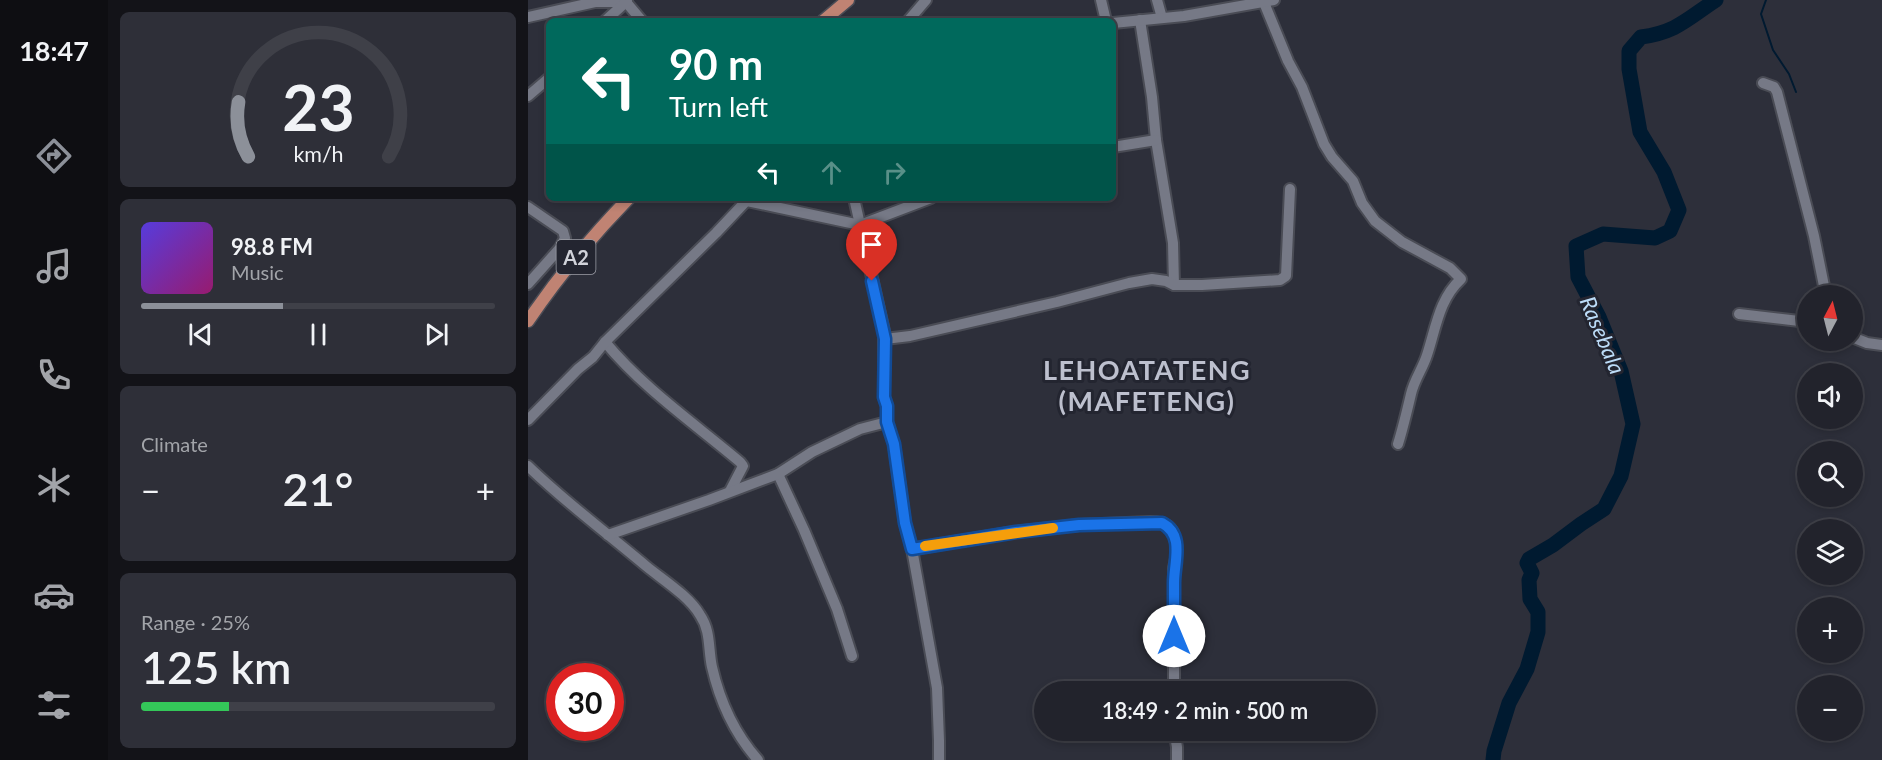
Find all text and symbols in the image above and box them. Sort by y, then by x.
text: 18:47 [19,34,89,67]
text: 90 m [669,39,763,89]
icon: left [570,42,648,120]
text: 23 [282,69,354,144]
text: Turn left [669,90,768,123]
icon: directions [33,135,75,177]
text: km/h [293,141,343,167]
icon: left [752,156,785,189]
icon: ahead [815,156,848,189]
icon: right [878,156,911,189]
pin [846,219,897,281]
icon: arrive [855,228,888,261]
text: 98.8 FM [231,233,313,260]
road number: A2 [556,240,596,274]
icon: music [33,245,75,287]
text: Music [231,260,284,284]
north arrow [1797,285,1863,351]
map controls [1797,285,1863,741]
water label: Rasebala [1575,292,1631,378]
icon: previous [184,318,217,351]
icon: pause [302,318,335,351]
icon: next [420,318,453,351]
district label: LEHOATATENG (MAFETENG) [1043,353,1251,417]
icon: phone [33,354,75,396]
button: sound [1797,363,1863,429]
text: Climate [141,432,208,456]
button: search [1797,441,1863,507]
text: 21° [283,462,353,516]
icon: climate [33,464,75,506]
text: − [141,470,160,510]
text: + [476,470,495,510]
button: layers [1797,519,1863,585]
icon: car [33,574,75,616]
button: + [1797,597,1863,663]
position arrow [1142,604,1206,668]
text: Range · 25% [141,610,250,634]
text: 125 km [141,640,291,694]
speed limit sign: 30 [546,663,624,741]
button: − [1797,675,1863,741]
icon: filters [33,684,75,726]
text: 18:49 · 2 min · 500 m [1102,697,1308,724]

